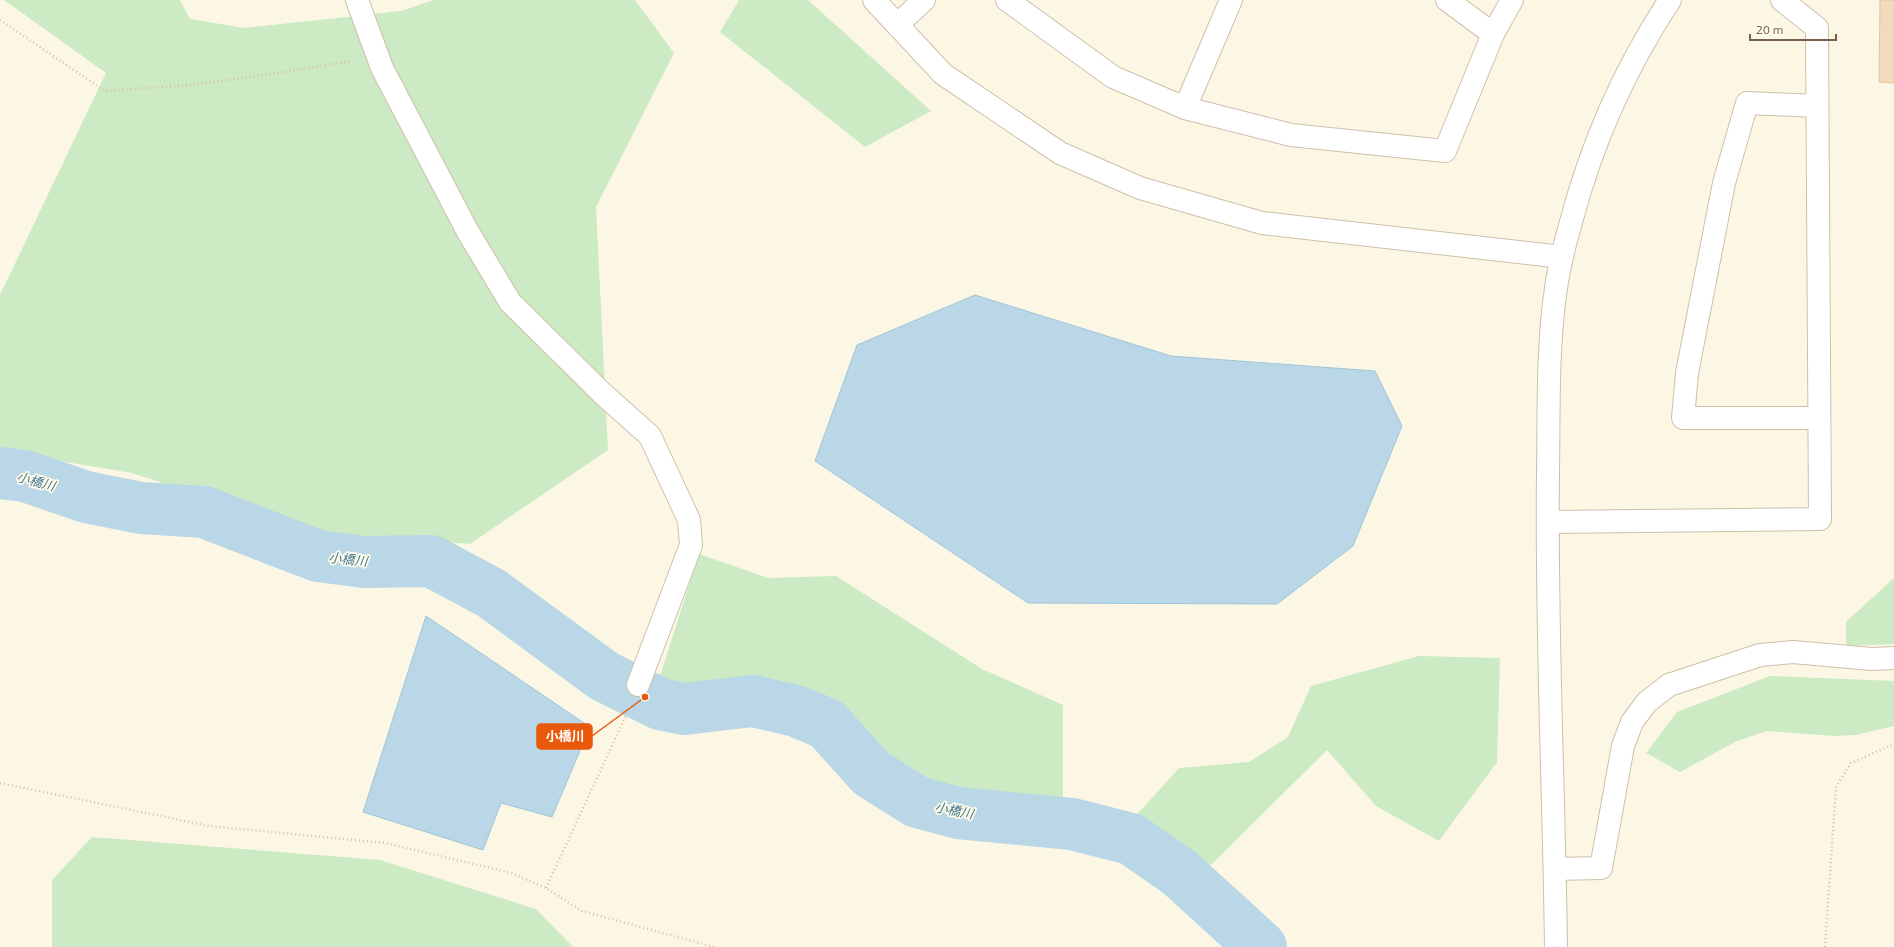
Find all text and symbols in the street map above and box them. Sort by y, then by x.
scale bar [1750,16,1836,42]
text: 20 m [1756,22,1783,36]
water label: 小橋川 [15,468,59,494]
water label: 小橋川 [328,549,370,569]
callout: 小橋川 [537,724,592,749]
text: 小橋川 [545,728,585,744]
water label: 小橋川 [933,798,977,822]

